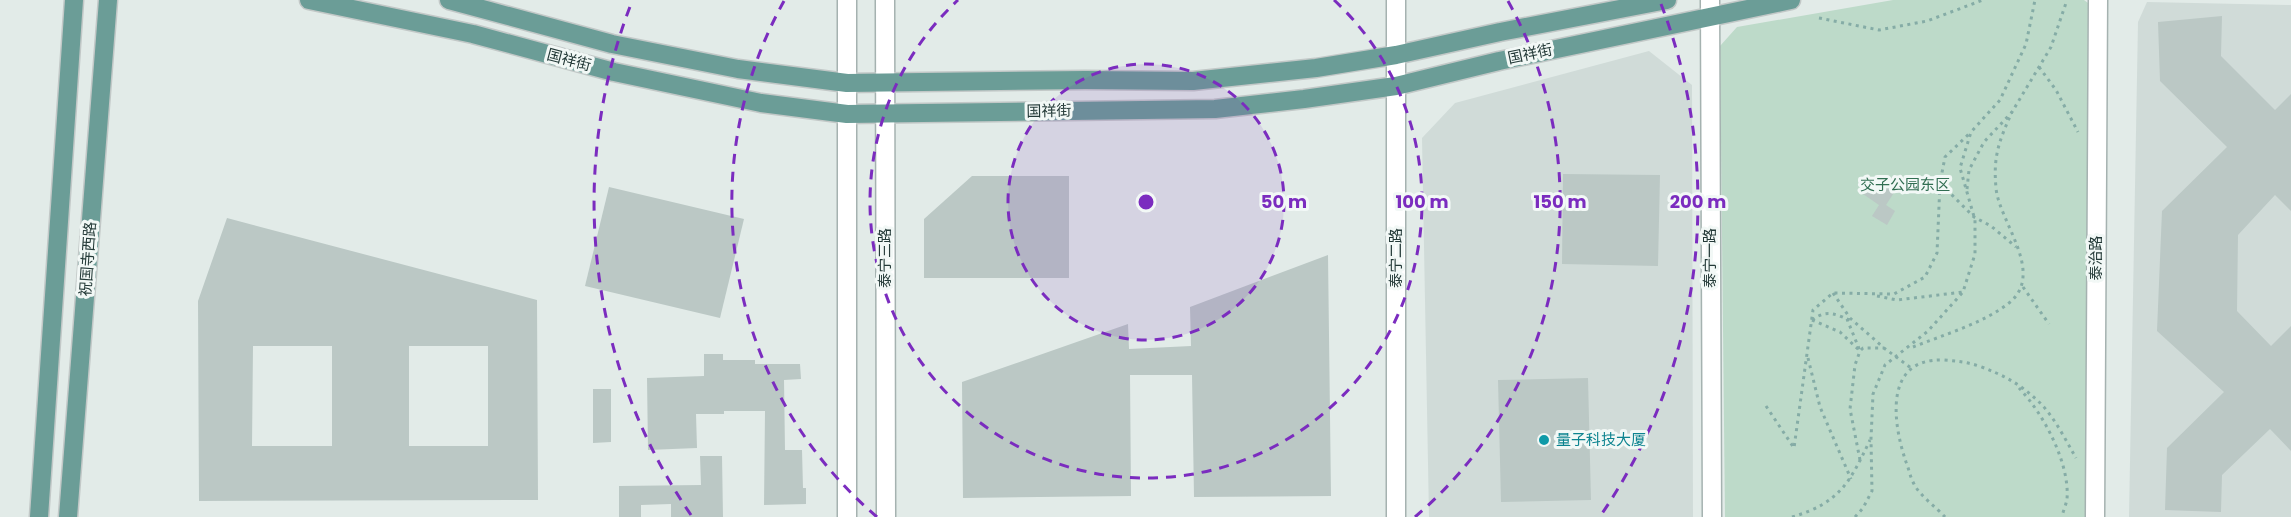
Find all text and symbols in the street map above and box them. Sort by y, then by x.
street label: 国祥街 [1506,39,1554,68]
street label: 国祥街 [545,44,594,75]
street label: 国祥街 [1026,100,1072,121]
park label: 交子公园东区 [1860,174,1950,195]
text: 50 m [1261,189,1307,214]
text: 100 m [1395,189,1449,214]
text: 150 m [1533,189,1587,214]
text: 200 m [1670,189,1726,214]
centre of rings [1136,192,1156,212]
street label: 祝国寺西路 [74,221,101,297]
street label: 泰宁三路 [874,228,895,288]
street label: 泰宁二路 [1385,228,1406,288]
street label: 泰宁一路 [1699,228,1720,288]
street label: 泰治路 [2085,235,2106,281]
place label: 量子科技大厦 [1556,429,1646,450]
marker: 量子科技大厦 [1537,433,1551,447]

